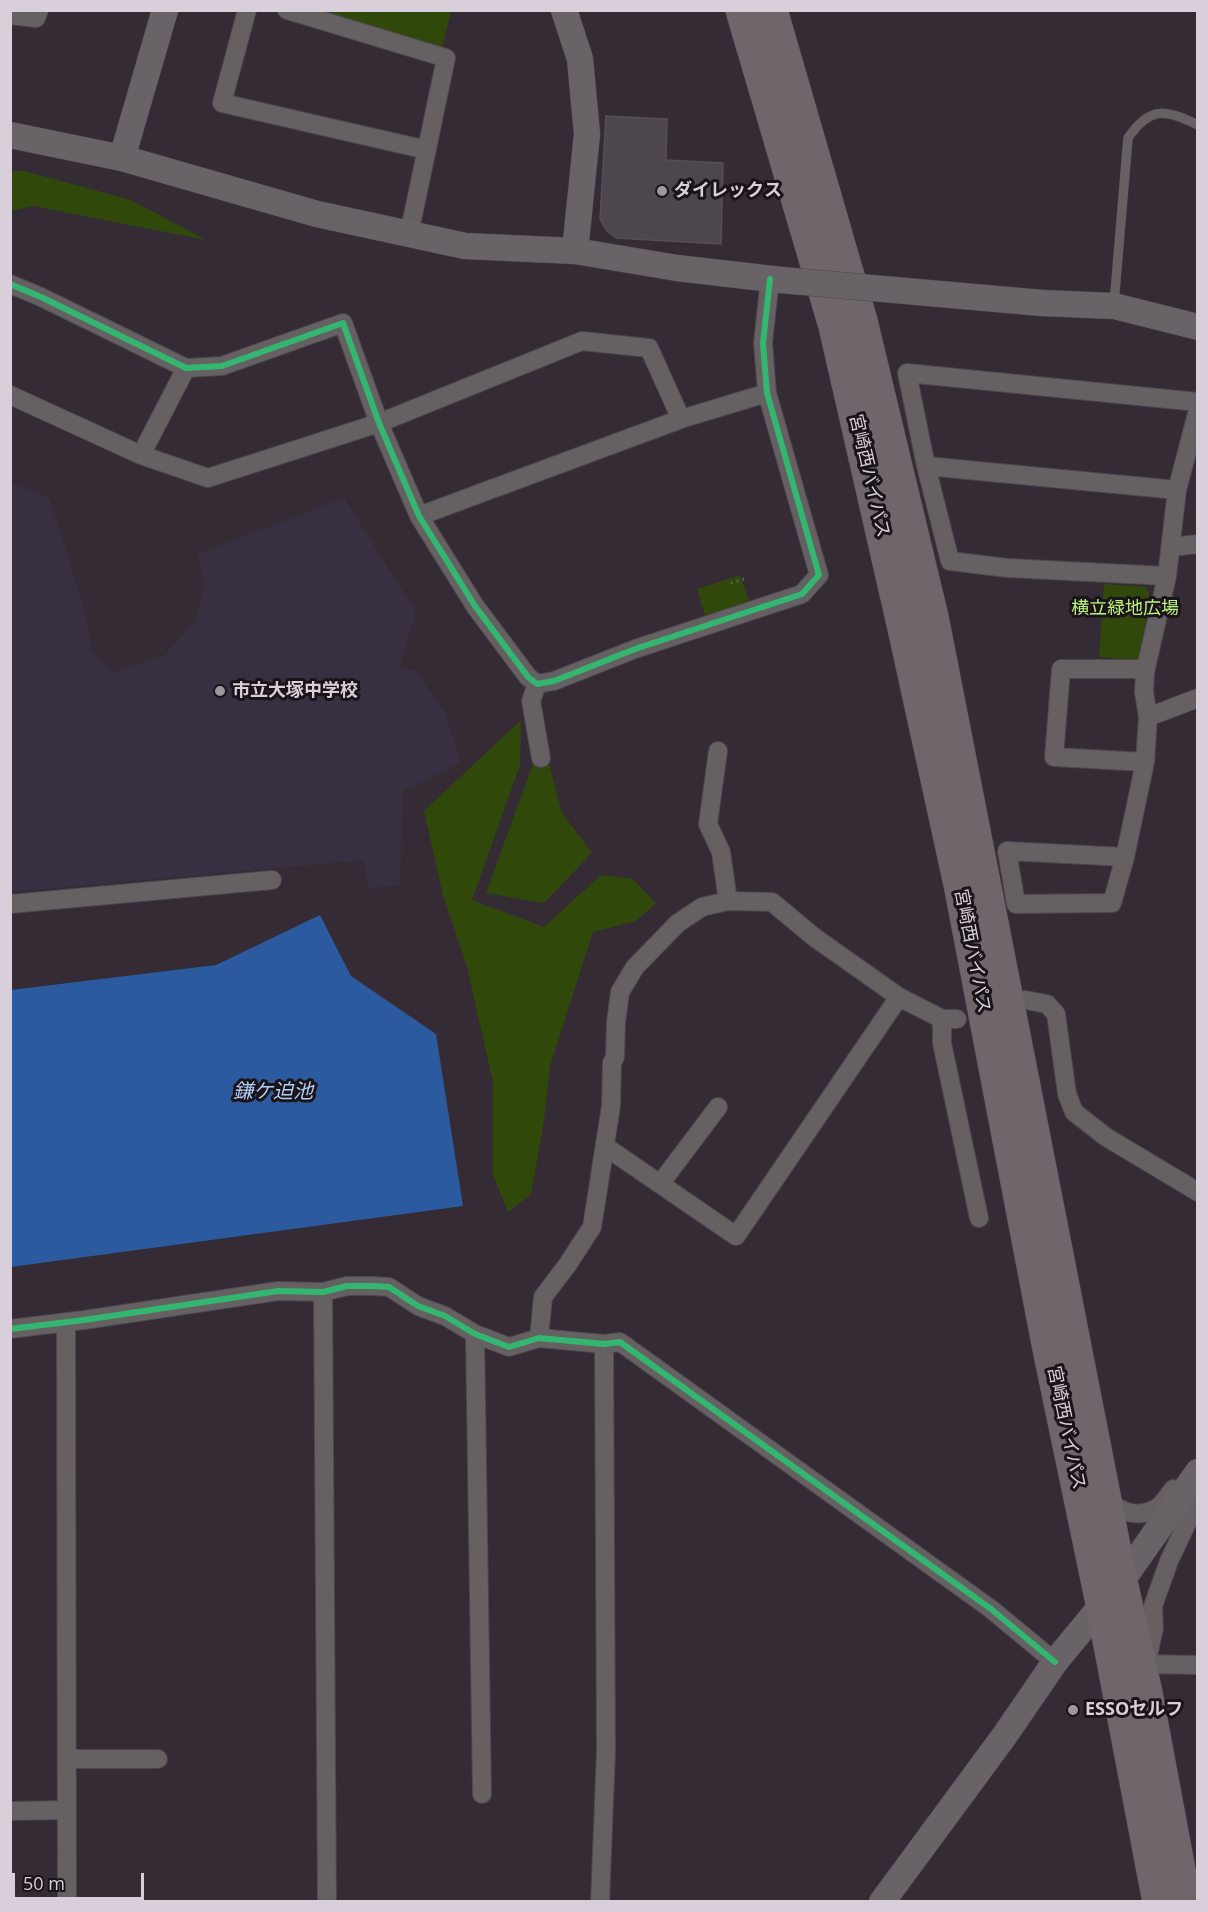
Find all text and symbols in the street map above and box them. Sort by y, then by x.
place label: ダイレックス [674,180,782,202]
marker: ダイレックス [655,184,669,198]
street label: 宮崎西バイパス [844,412,894,540]
park label: 横立緑地広場 [1071,598,1179,620]
place label: 市立大塚中学校 [232,680,358,702]
marker: 市立大塚中学校 [213,684,227,698]
street label: 宮崎西バイパス [949,887,995,1015]
water label: 鎌ケ迫池 [233,1080,313,1104]
street label: 宮崎西バイパス [1042,1364,1090,1492]
place label: ESSOセルフ [1085,1699,1183,1721]
marker: ESSOセルフ [1066,1703,1080,1717]
scale bar [15,1861,147,1899]
text: 50 m [23,1871,65,1895]

